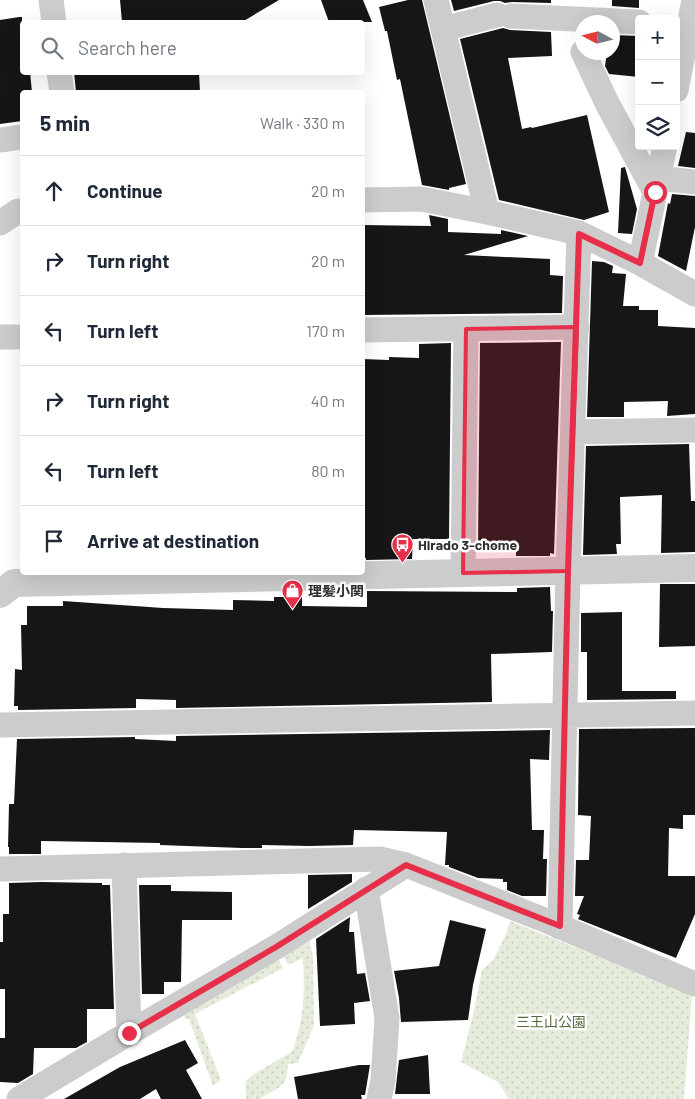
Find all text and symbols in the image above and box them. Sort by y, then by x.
north arrow [575,15,620,60]
map controls [635,15,680,150]
button: + [635,15,680,60]
search box [20,20,365,75]
icon: search [38,34,66,62]
text: Search here [78,36,177,59]
button: − [635,60,680,105]
button: layers [635,105,680,150]
text: 5 min [40,110,90,135]
text: Walk · 330 m [260,113,345,132]
icon: ahead [40,177,68,205]
text: Continue [87,179,163,202]
text: 20 m [311,181,345,200]
route start [644,181,667,204]
icon: right [40,247,68,275]
text: Turn right [87,249,169,272]
text: 20 m [311,251,345,270]
icon: left [40,317,68,345]
text: Turn left [87,319,158,342]
text: 170 m [306,321,345,340]
icon: right [40,387,68,415]
text: Turn right [87,389,169,412]
text: 40 m [311,391,345,410]
icon: left [40,457,68,485]
text: Turn left [87,459,158,482]
text: 80 m [311,461,345,480]
icon: arrive [40,527,68,555]
text: Arrive at destination [87,529,259,552]
bus stop icon: Hirado 3-chome [390,532,414,563]
place label: Hirado 3-chome [418,536,517,553]
shop icon: 理髪小関 [280,578,304,609]
place label: 理髪小関 [308,582,364,599]
park label: 三王山公園 [516,1013,586,1030]
route end [118,1022,141,1045]

